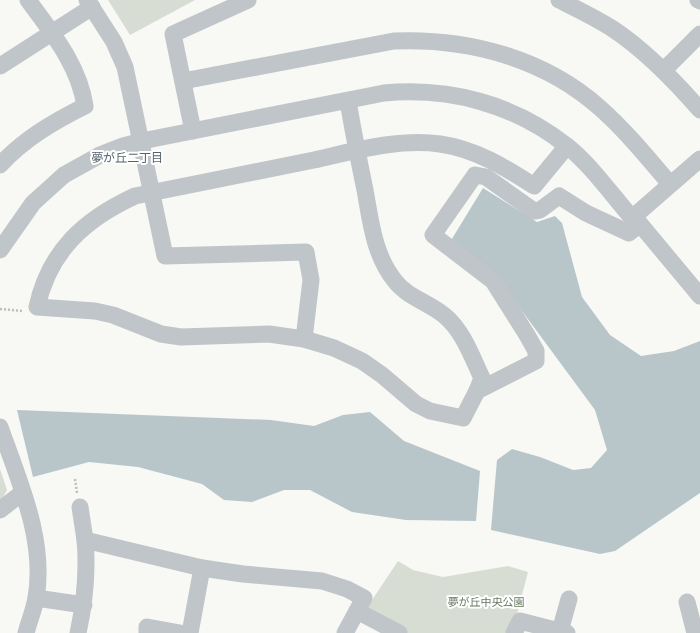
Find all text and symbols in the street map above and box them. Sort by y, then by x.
district label: 夢が丘二丁目 [91,151,163,165]
park label: 夢が丘中央公園 [448,596,525,608]

